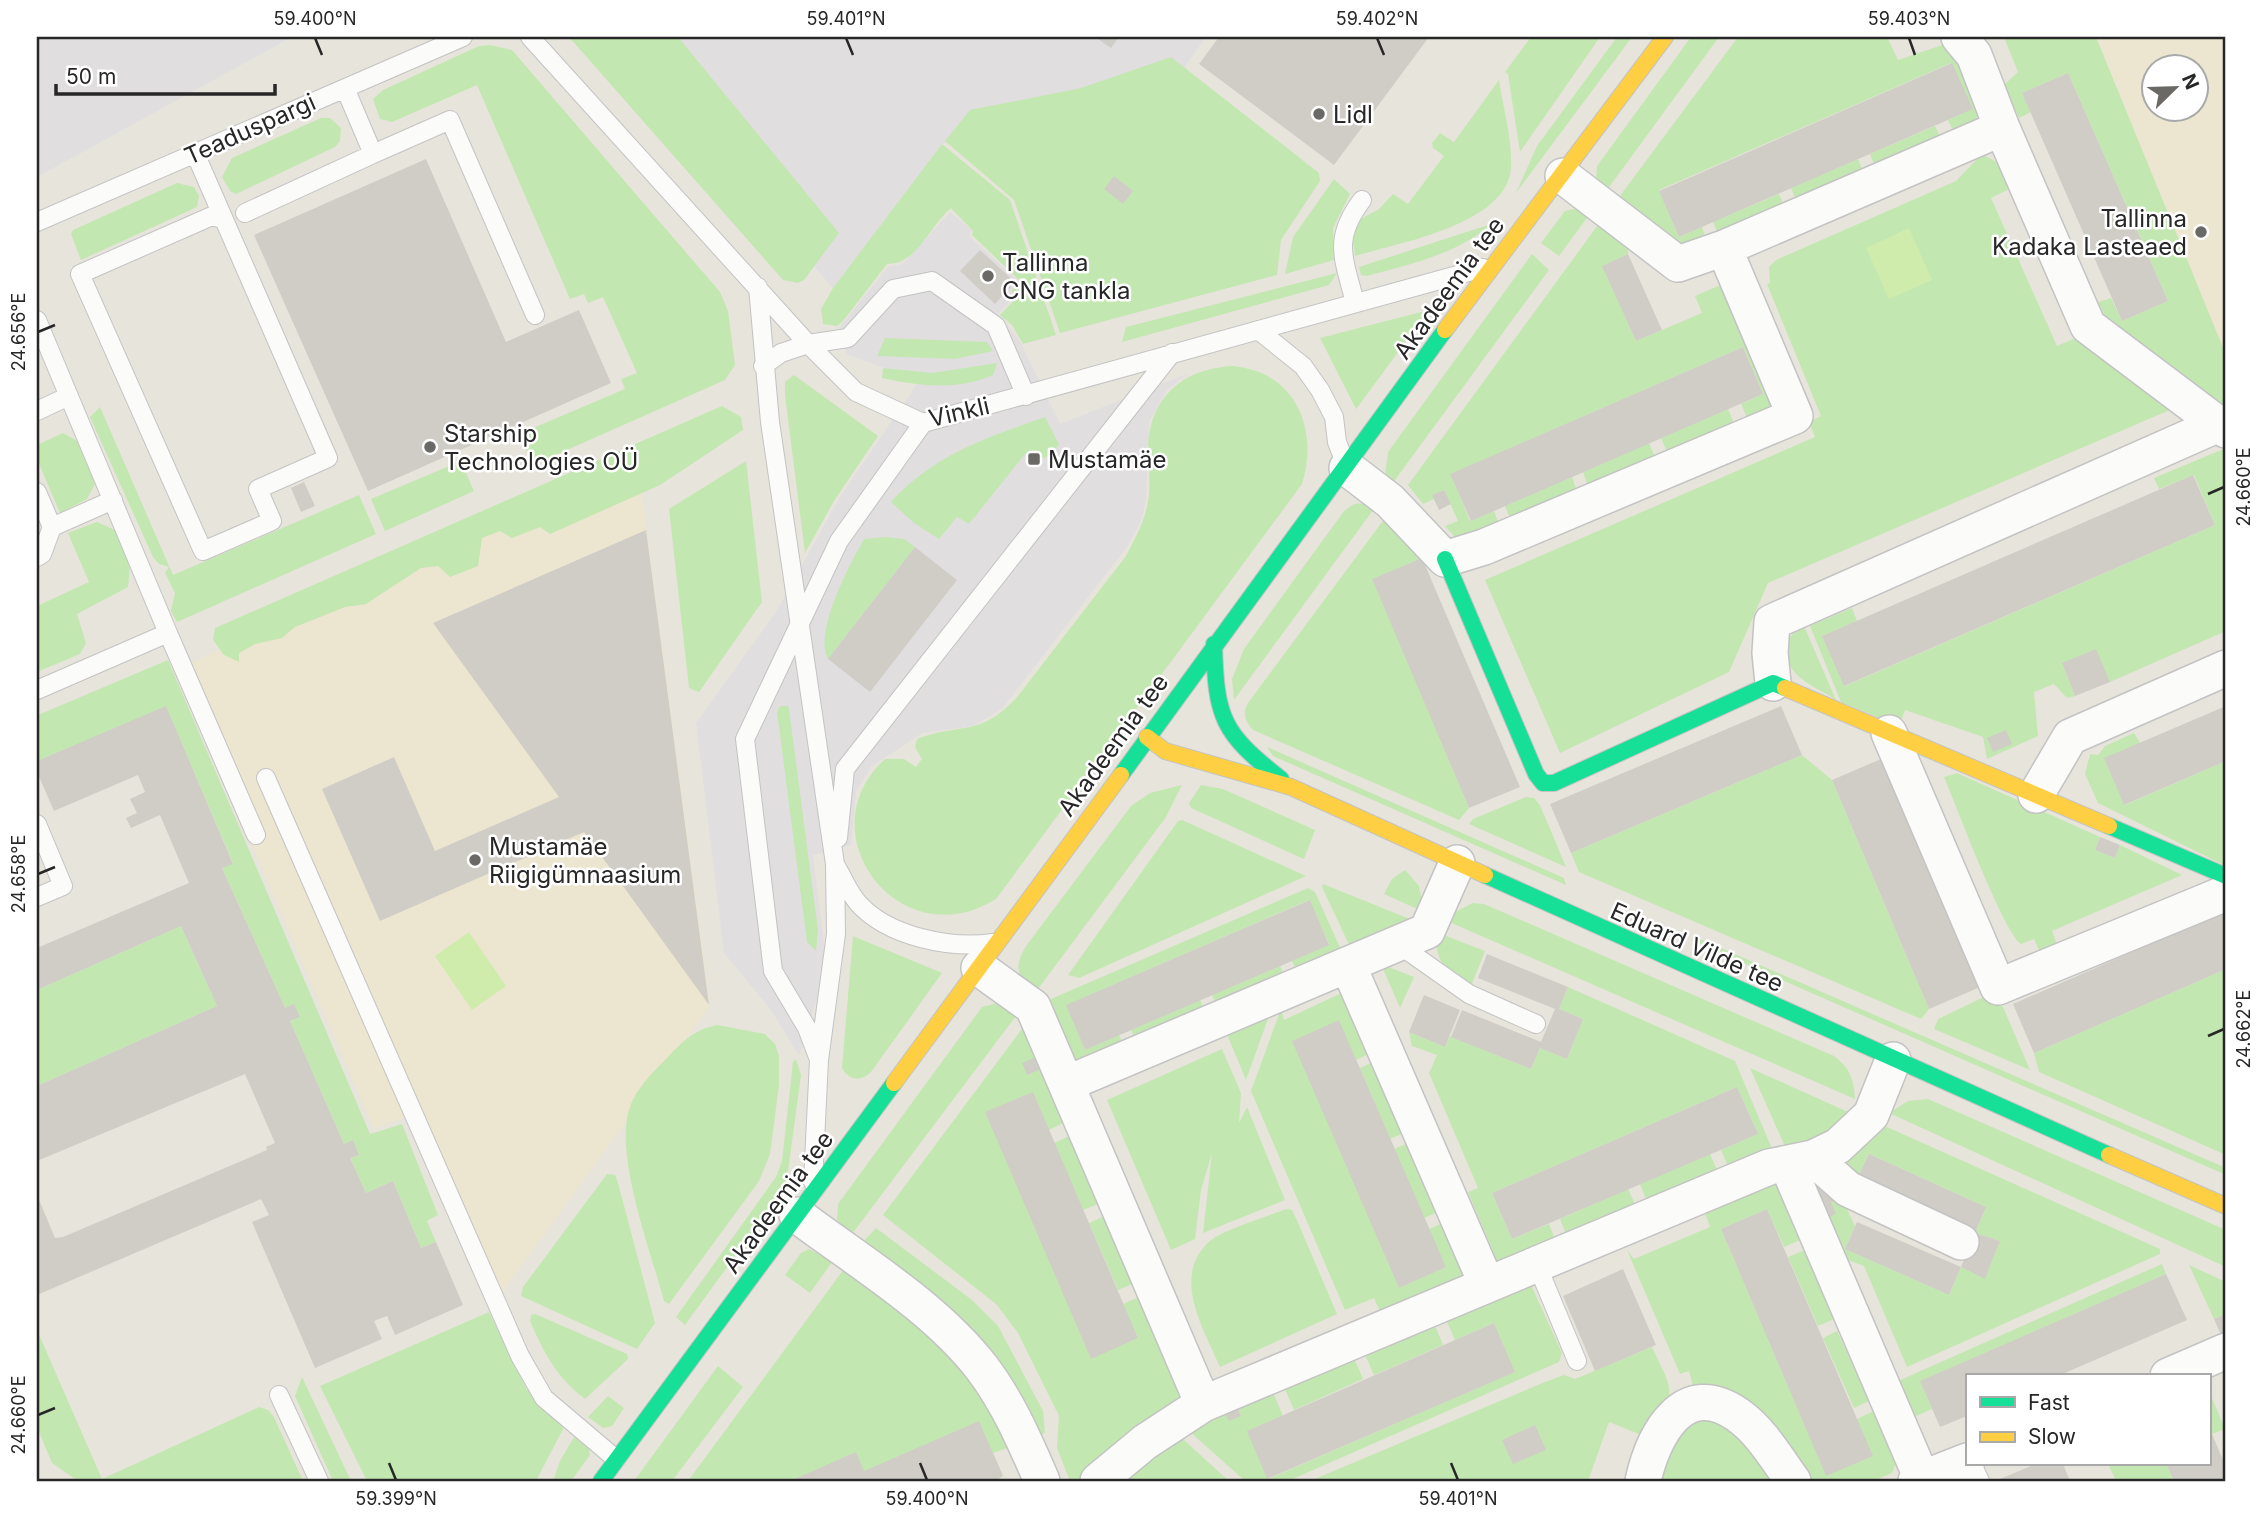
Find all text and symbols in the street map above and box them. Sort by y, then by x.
text: 59.400°N [274,8,356,29]
text: 59.401°N [807,8,885,29]
text: 59.402°N [1336,8,1418,29]
text: 59.403°N [1868,8,1950,29]
scale bar [56,52,275,96]
north arrow [2140,52,2210,122]
text: 50 m [66,64,116,89]
text: N [2177,70,2204,93]
street label: Teaduspargi [180,87,320,171]
place label: Lidl [1333,100,1373,129]
marker: Lidl [1311,106,1327,122]
place label: Tallinna Kadaka Lasteaed [1992,204,2187,261]
street label: Akadeemia tee [1388,211,1510,365]
marker: Tallinna Kadaka Lasteaed [2193,224,2209,240]
place label: Tallinna CNG tankla [1002,248,1130,305]
marker: Tallinna CNG tankla [980,268,996,284]
text: 24.656°E [8,293,29,371]
street label: Vinkli [926,391,992,433]
place label: Starship Technologies OÜ [444,419,638,476]
marker: Starship Technologies OÜ [422,439,438,455]
place label: Mustamäe [1048,445,1166,474]
text: 24.660°E [2233,447,2254,527]
marker: Mustamäe [1026,451,1042,467]
street label: Akadeemia tee [1052,668,1174,822]
place label: Mustamäe Riigigümnaasium [489,832,681,889]
text: 24.658°E [8,835,29,913]
marker: Mustamäe Riigigümnaasium [467,852,483,868]
street label: Eduard Vilde tee [1606,896,1788,998]
text: 24.662°E [2233,990,2254,1068]
street label: Akadeemia tee [717,1125,839,1279]
legend [1966,1374,2210,1466]
text: 24.660°E [8,1375,29,1455]
text: Fast [2028,1390,2070,1415]
text: Slow [2028,1424,2076,1449]
text: 59.399°N [355,1488,437,1509]
text: 59.400°N [886,1488,968,1509]
text: 59.401°N [1419,1488,1497,1509]

